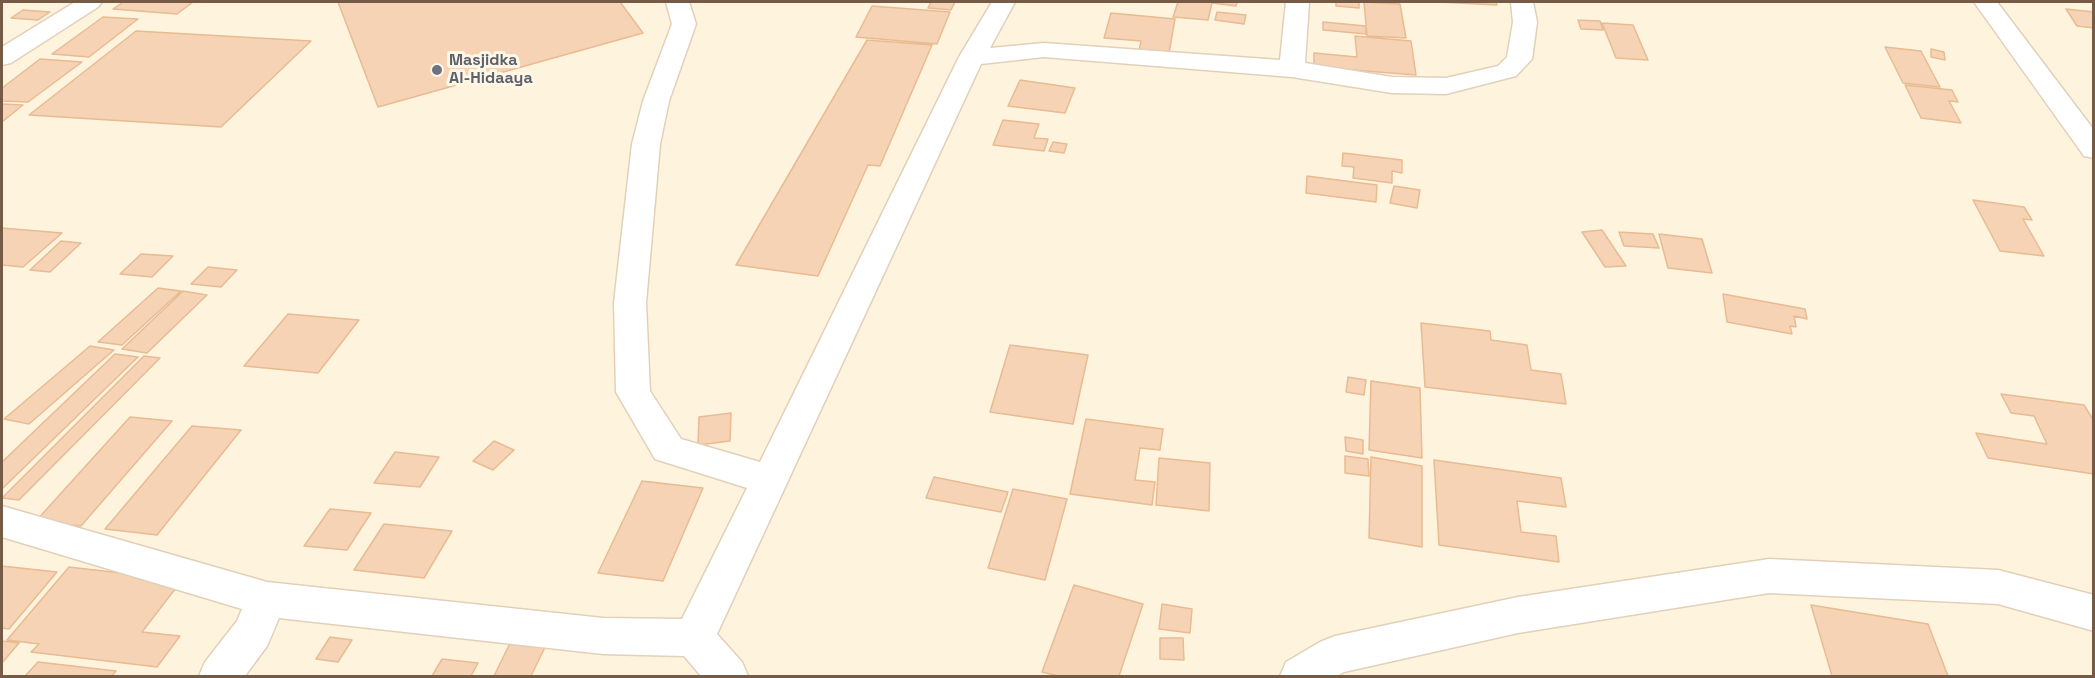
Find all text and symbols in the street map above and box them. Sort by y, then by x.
place label: Masjidka Al-Hidaaya [449,51,533,89]
marker: Masjidka Al-Hidaaya [430,63,444,77]

